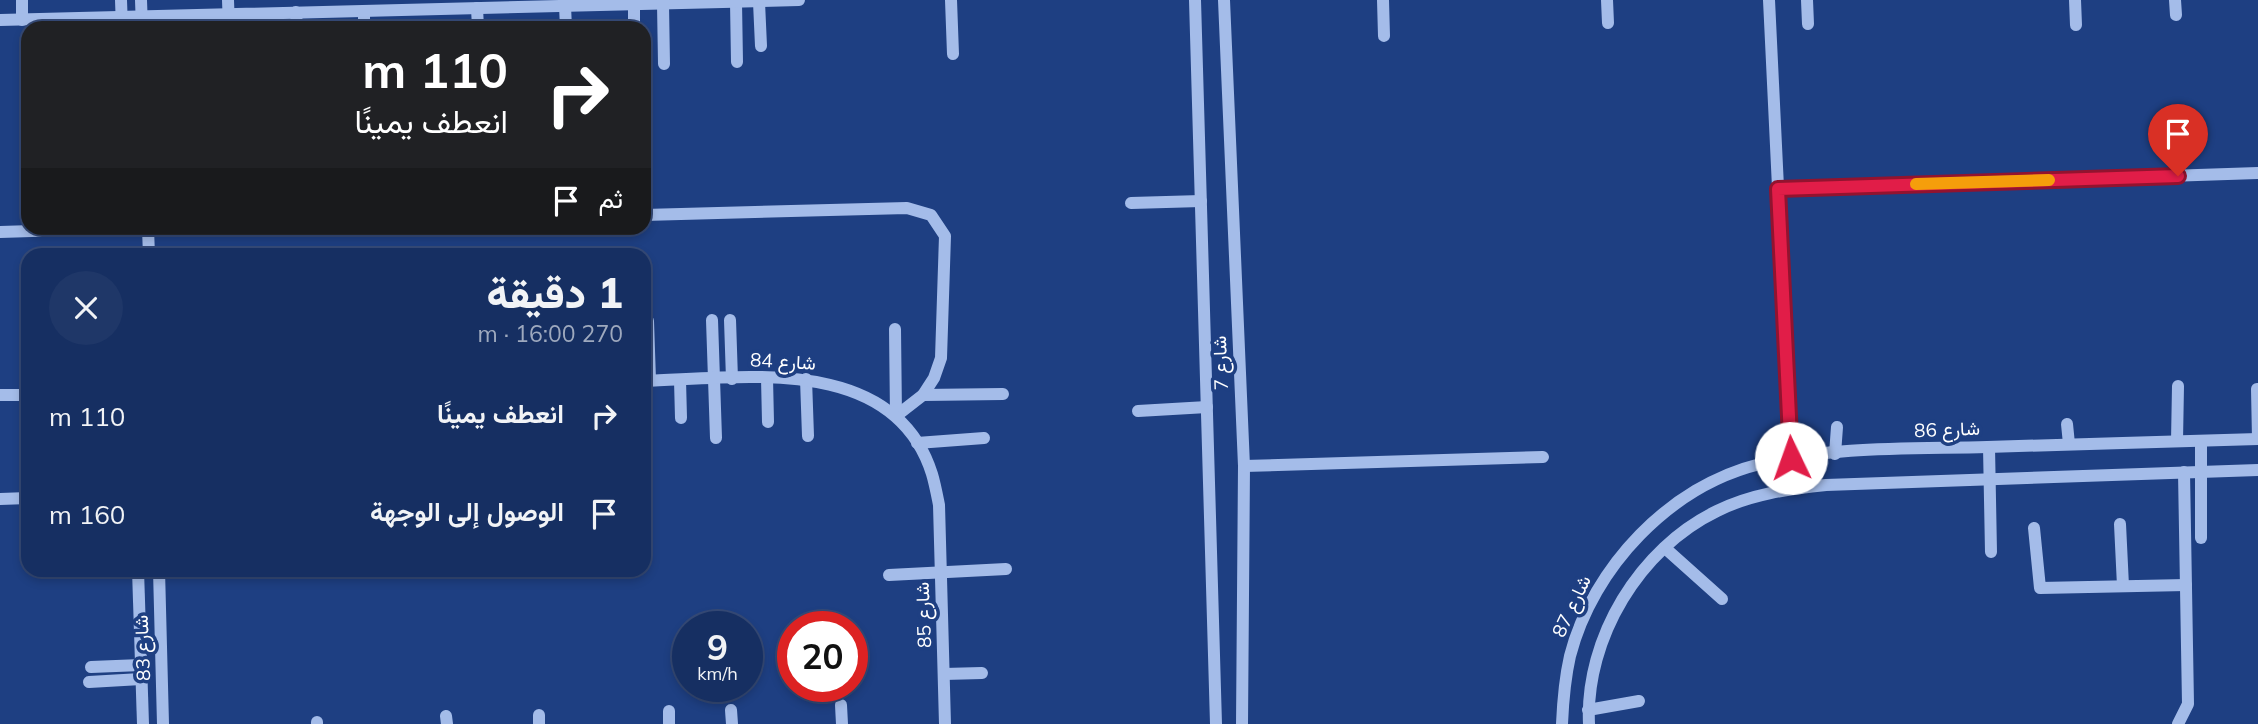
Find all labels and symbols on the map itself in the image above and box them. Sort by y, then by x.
pin [2148,104,2208,176]
street label: شارع 7 [1207,335,1234,391]
street label: شارع 84 [749,347,817,376]
street label: شارع 86 [1914,416,1980,443]
position arrow [1754,421,1828,495]
street label: شارع 87 [1546,571,1597,641]
street label: شارع 85 [910,582,937,648]
speed limit sign: 20 [777,611,868,702]
street label: شارع 83 [129,615,156,681]

